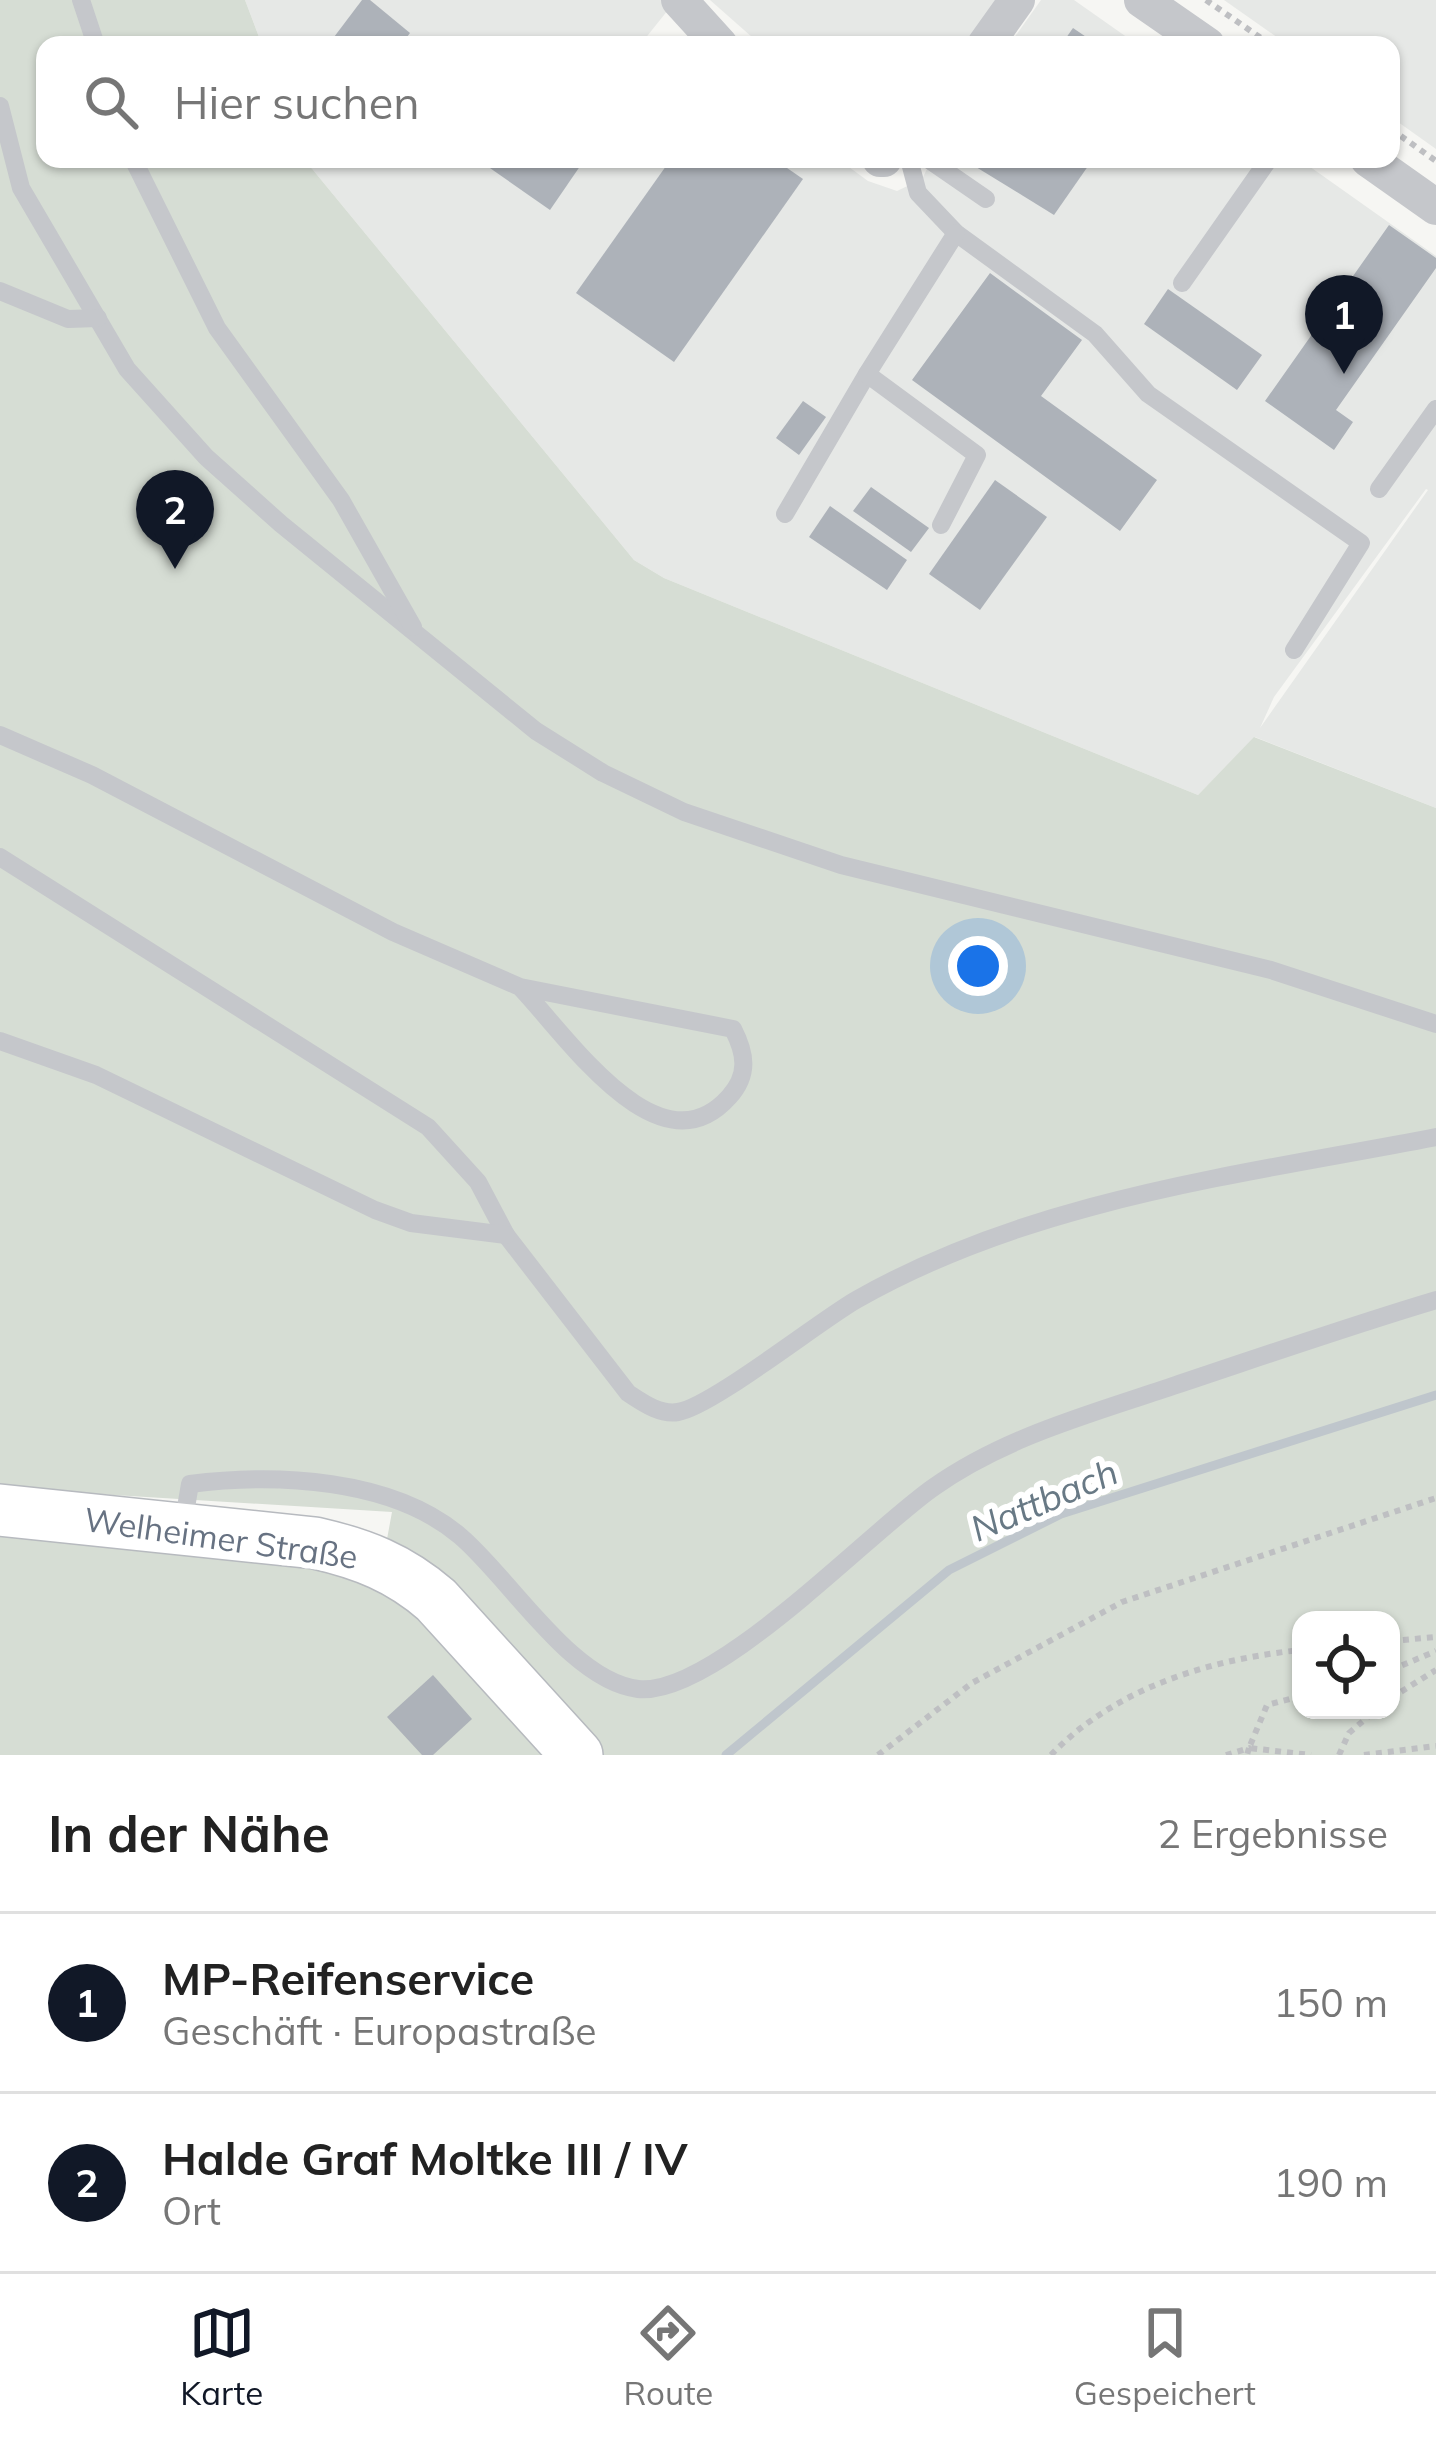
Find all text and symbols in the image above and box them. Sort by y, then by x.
search box [36,36,1400,168]
icon: search [78,69,144,135]
text: Hier suchen [174,74,420,130]
pin: 1 [1305,275,1383,374]
pin: 2 [136,470,214,569]
your location [948,936,1008,996]
water label: Nattbach [964,1448,1124,1551]
street label: Welheimer Straße [82,1498,360,1577]
map controls [1292,1611,1400,1719]
button: locate [1292,1611,1400,1719]
text: In der Nähe [48,1801,330,1865]
text: 2 Ergebnisse [1157,1809,1388,1858]
text: MP-Reifenservice [162,1950,534,2006]
text: 1 [75,1978,99,2027]
text: 150 m [1273,1978,1388,2027]
text: Geschäft · Europastraße [162,2006,596,2055]
text: Halde Graf Moltke III / IV [162,2130,687,2186]
text: 2 [75,2158,99,2207]
text: 190 m [1273,2158,1388,2207]
text: Ort [162,2186,221,2235]
tab: Karte [180,2300,263,2413]
tab: Route [624,2300,713,2413]
tab: Gespeichert [1074,2300,1256,2413]

